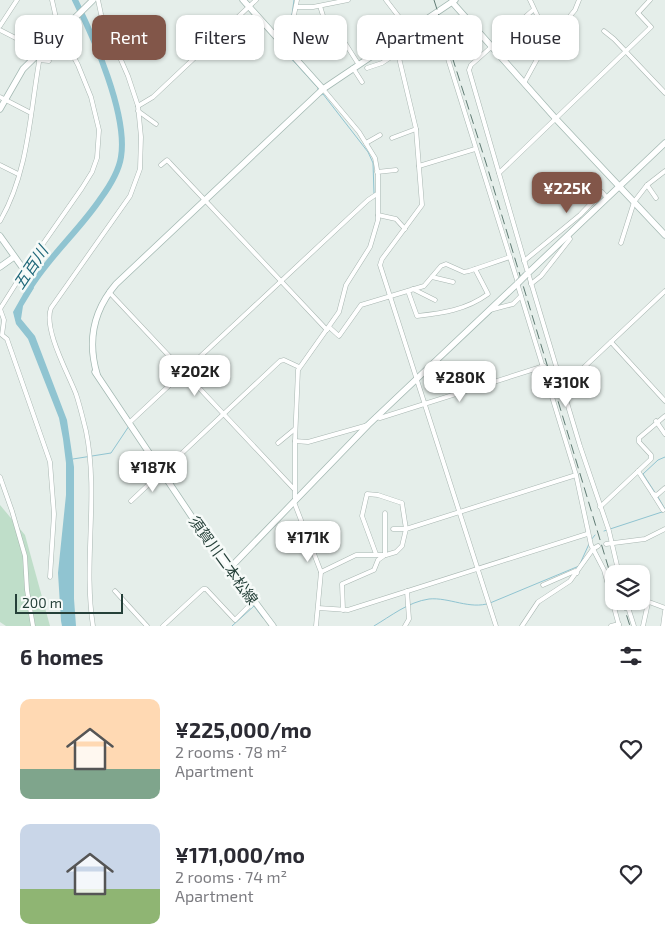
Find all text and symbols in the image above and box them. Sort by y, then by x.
chip: Buy [15,15,82,60]
chip: Rent [92,15,166,60]
chip: Filters [176,15,264,60]
chip: New [274,15,347,60]
chip: Apartment [357,15,482,60]
chip: House [492,15,579,60]
pin: ¥225K [532,172,602,214]
text: ¥225K [543,178,591,197]
water label: 五百川 [9,240,52,292]
pin: ¥202K [160,354,230,397]
pin: ¥280K [425,360,495,403]
text: ¥202K [170,361,220,380]
pin: ¥310K [531,366,601,408]
text: ¥280K [435,367,485,386]
text: ¥310K [543,372,589,391]
pin: ¥187K [118,450,188,493]
text: ¥187K [130,457,176,476]
street label: 須賀川二本松線 [186,512,262,608]
pin: ¥171K [273,520,343,563]
text: ¥171K [286,527,330,546]
map controls [605,565,650,610]
button: layers [605,565,650,610]
scale bar [15,591,122,614]
text: 200 m [22,594,62,611]
icon: filters [617,642,645,670]
text: 6 homes [20,644,103,669]
text: ¥225,000/mo [175,717,312,742]
icon: home [60,719,120,779]
icon: heart [617,735,645,763]
text: 2 rooms · 78 m² [175,742,287,761]
text: Apartment [175,761,254,780]
text: ¥171,000/mo [175,842,305,867]
icon: home [60,844,120,904]
icon: heart [617,860,645,888]
text: 2 rooms · 74 m² [175,867,287,886]
text: Apartment [175,886,254,905]

